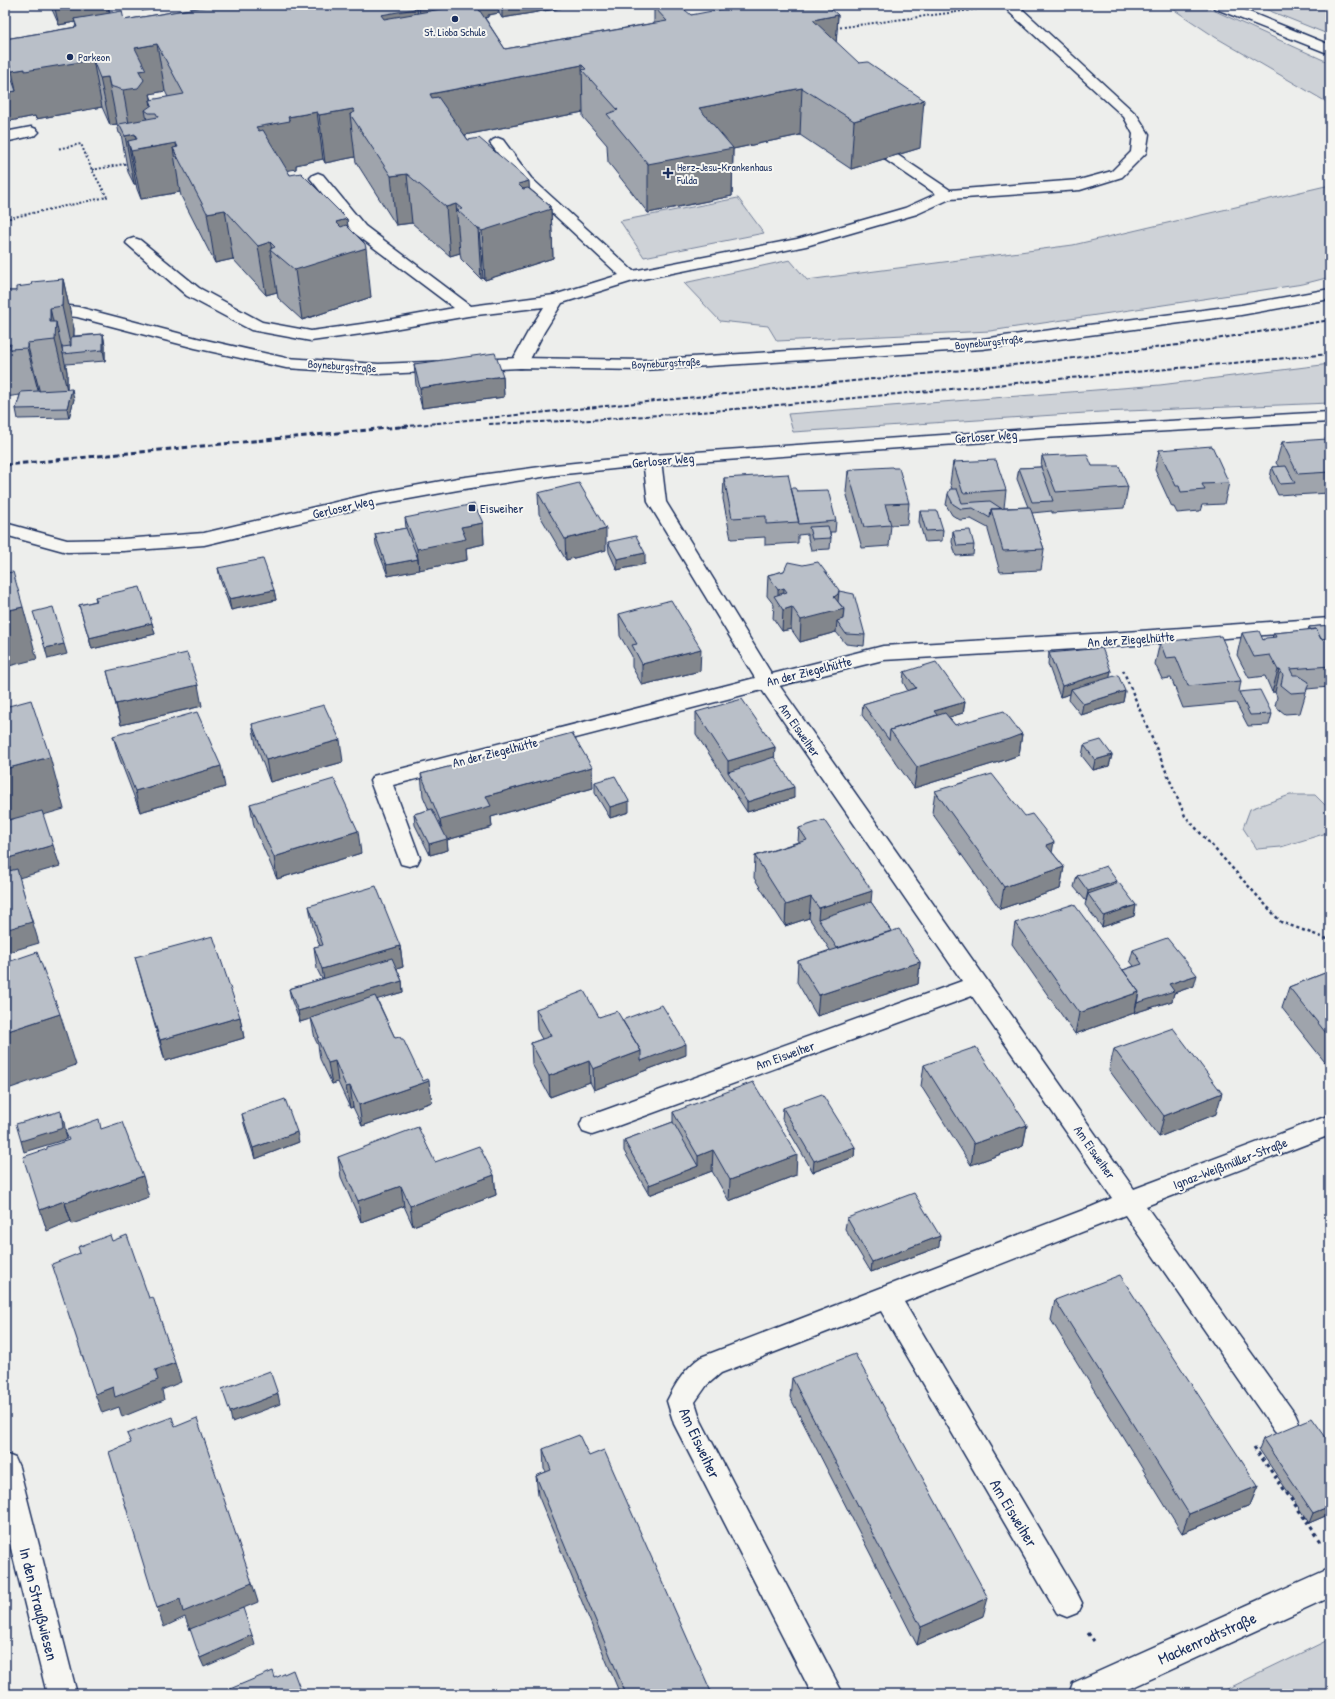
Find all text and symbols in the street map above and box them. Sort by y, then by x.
marker: St. Lioba Schule [450,14,460,24]
place label: St. Lioba Schule [424,25,486,39]
place label: Parkeon [78,50,110,64]
marker: Parkeon [65,52,75,62]
place label: Herz-Jesu-Krankenhaus Fulda [676,160,772,187]
marker: Herz-Jesu-Krankenhaus Fulda [662,167,674,179]
street label: Boyneburgstraße [954,331,1025,353]
street label: Boyneburgstraße [631,354,701,372]
street label: Boyneburgstraße [307,357,377,375]
street label: Gerloser Weg [954,425,1018,447]
street label: Gerloser Weg [631,448,695,472]
street label: Gerloser Weg [311,491,376,523]
place label: Eisweiher [480,499,523,517]
marker: Eisweiher [467,503,477,513]
street label: An der Ziegelhütte [1087,627,1175,651]
street label: An der Ziegelhütte [764,652,854,690]
street label: Am Eisweiher [775,700,825,760]
street label: An der Ziegelhütte [450,733,540,771]
street label: Am Eisweiher [753,1036,817,1074]
street label: Am Eisweiher [1070,1122,1120,1182]
street label: Ignaz-Weißmüller-Straße [1170,1133,1290,1193]
street label: Am Eisweiher [674,1404,726,1482]
street label: Am Eisweiher [985,1475,1043,1551]
street label: In den Straußwiesen [14,1545,64,1663]
street label: Mackenrodtstraße [1154,1606,1260,1670]

